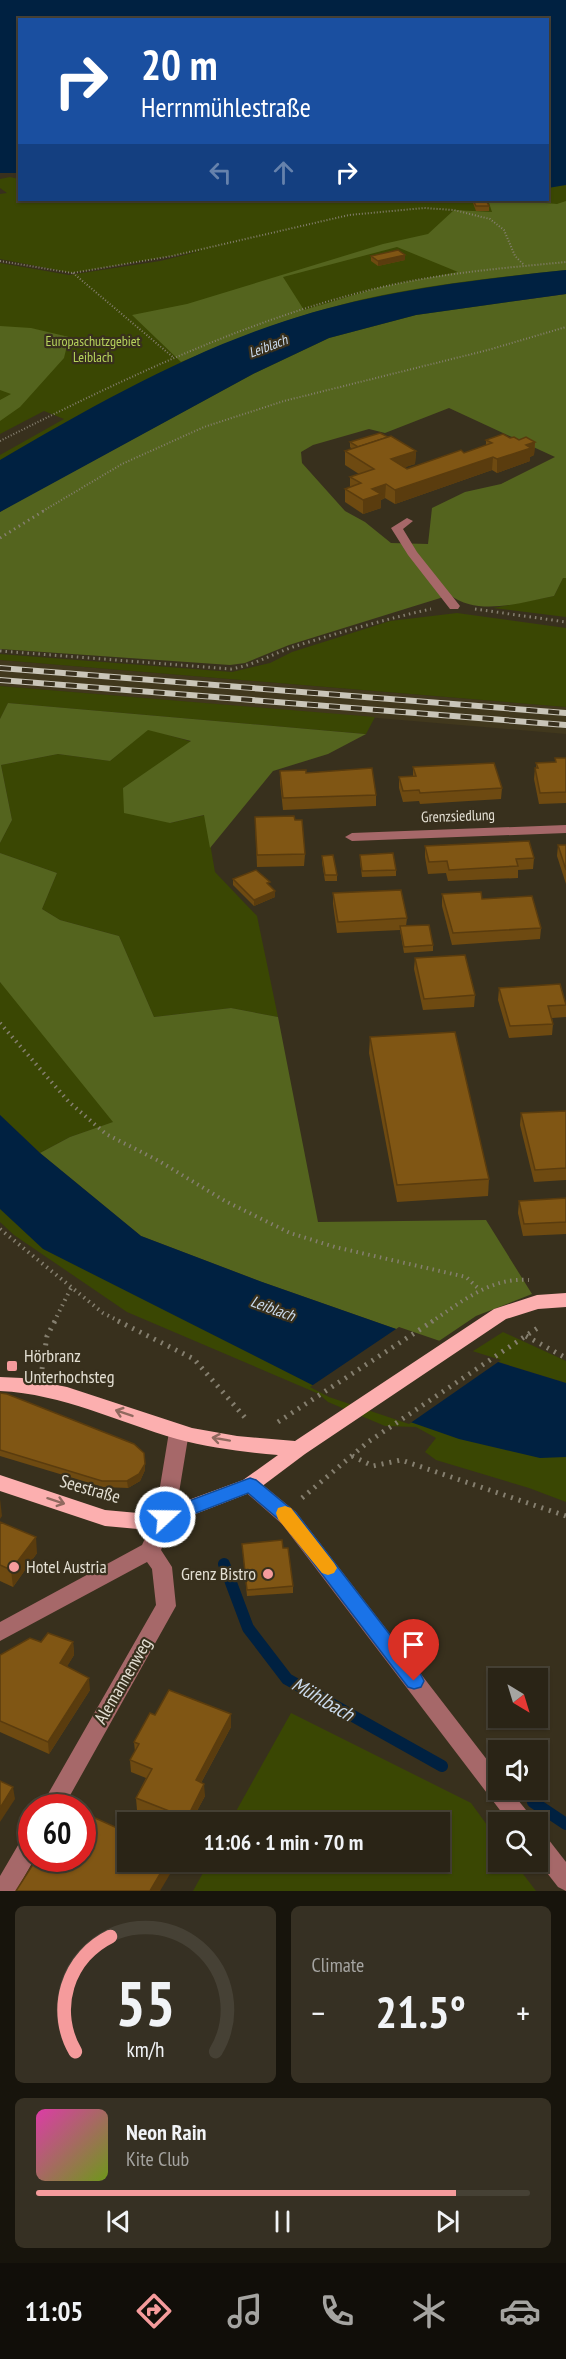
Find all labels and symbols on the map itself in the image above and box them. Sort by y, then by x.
water label: Leiblach [246,330,291,362]
park label: Europaschutzgebiet Leiblach [46,332,141,366]
street label: Grenzsiedlung [421,805,495,826]
water label: Leiblach [248,1291,299,1326]
place label: Hörbranz Unterhochsteg [24,1344,114,1388]
marker: Hörbranz Unterhochsteg [5,1359,19,1373]
one-way arrow [115,1406,134,1417]
one-way arrow [211,1433,231,1444]
street label: Seestraße [57,1469,123,1508]
position arrow [133,1485,197,1549]
one-way arrow [46,1496,65,1507]
place label: Hotel Austria [26,1555,107,1578]
marker: Hotel Austria [7,1560,21,1574]
place label: Grenz Bistro [181,1562,256,1585]
marker: Grenz Bistro [261,1567,275,1581]
pin [388,1619,439,1681]
street label: Alemannenweg [89,1634,156,1728]
north arrow [488,1668,548,1728]
water label: Mühlbach [287,1671,360,1728]
speed limit sign: 60 [18,1794,96,1872]

